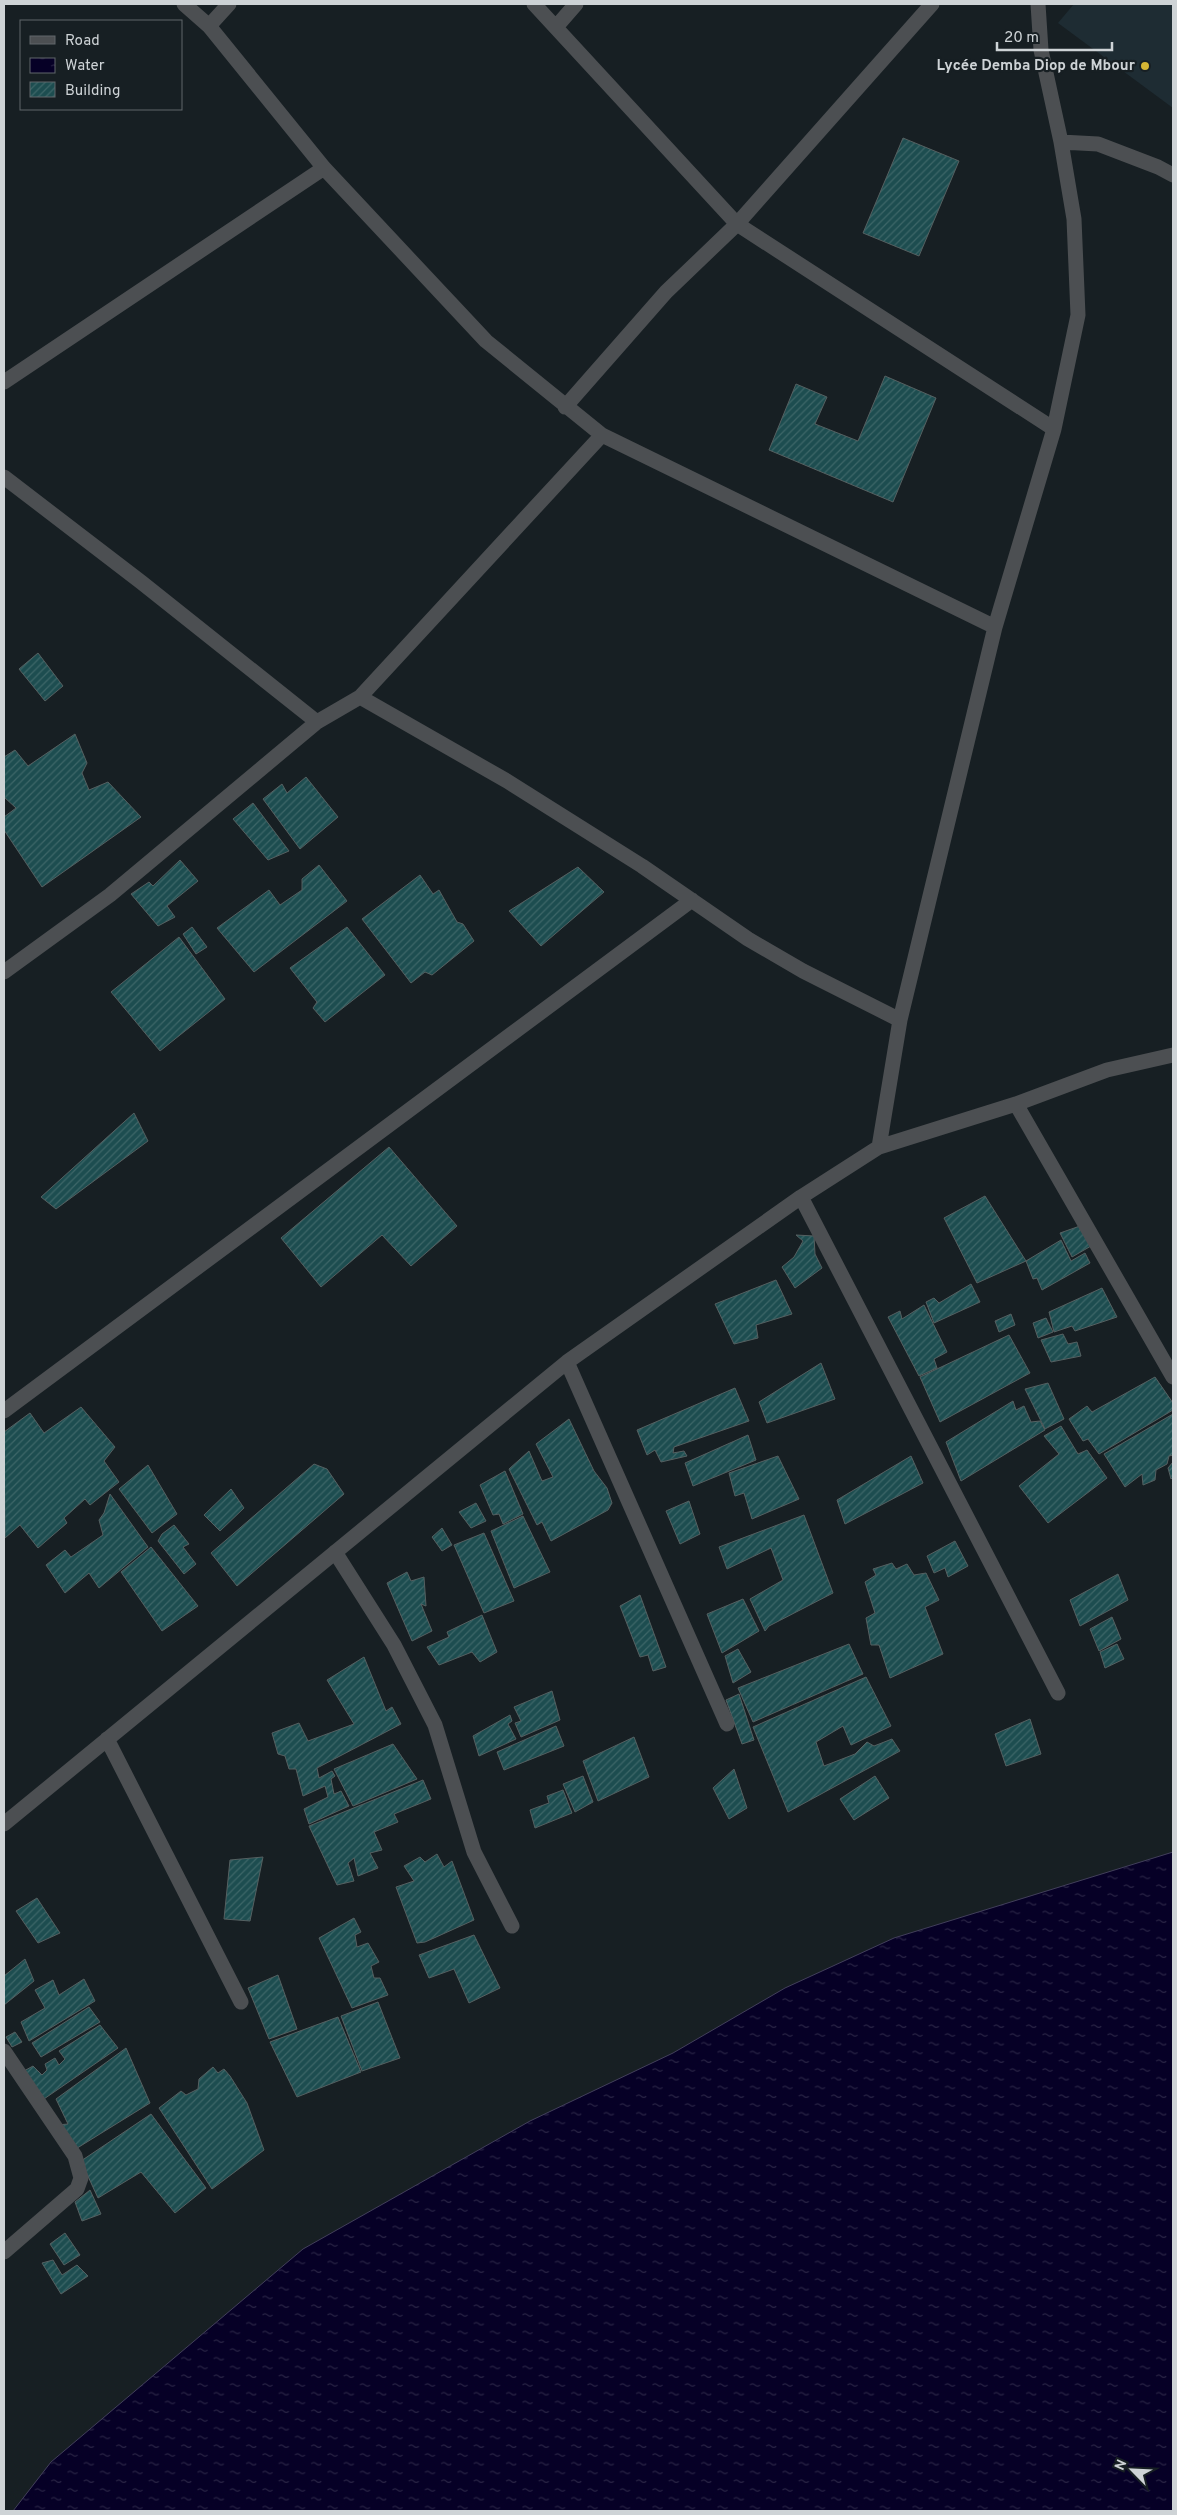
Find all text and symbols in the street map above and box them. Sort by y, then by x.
legend [20,20,182,110]
scale bar [997,20,1112,52]
text: 20 m [1004,29,1039,48]
text: Road [65,32,100,51]
text: Water [65,57,105,76]
place label: Lycée Demba Diop de Mbour [936,57,1136,76]
marker: Lycée Demba Diop de Mbour [1139,60,1151,72]
text: Building [65,82,120,101]
north arrow [1107,2445,1157,2495]
text: N [1112,2457,1131,2473]

